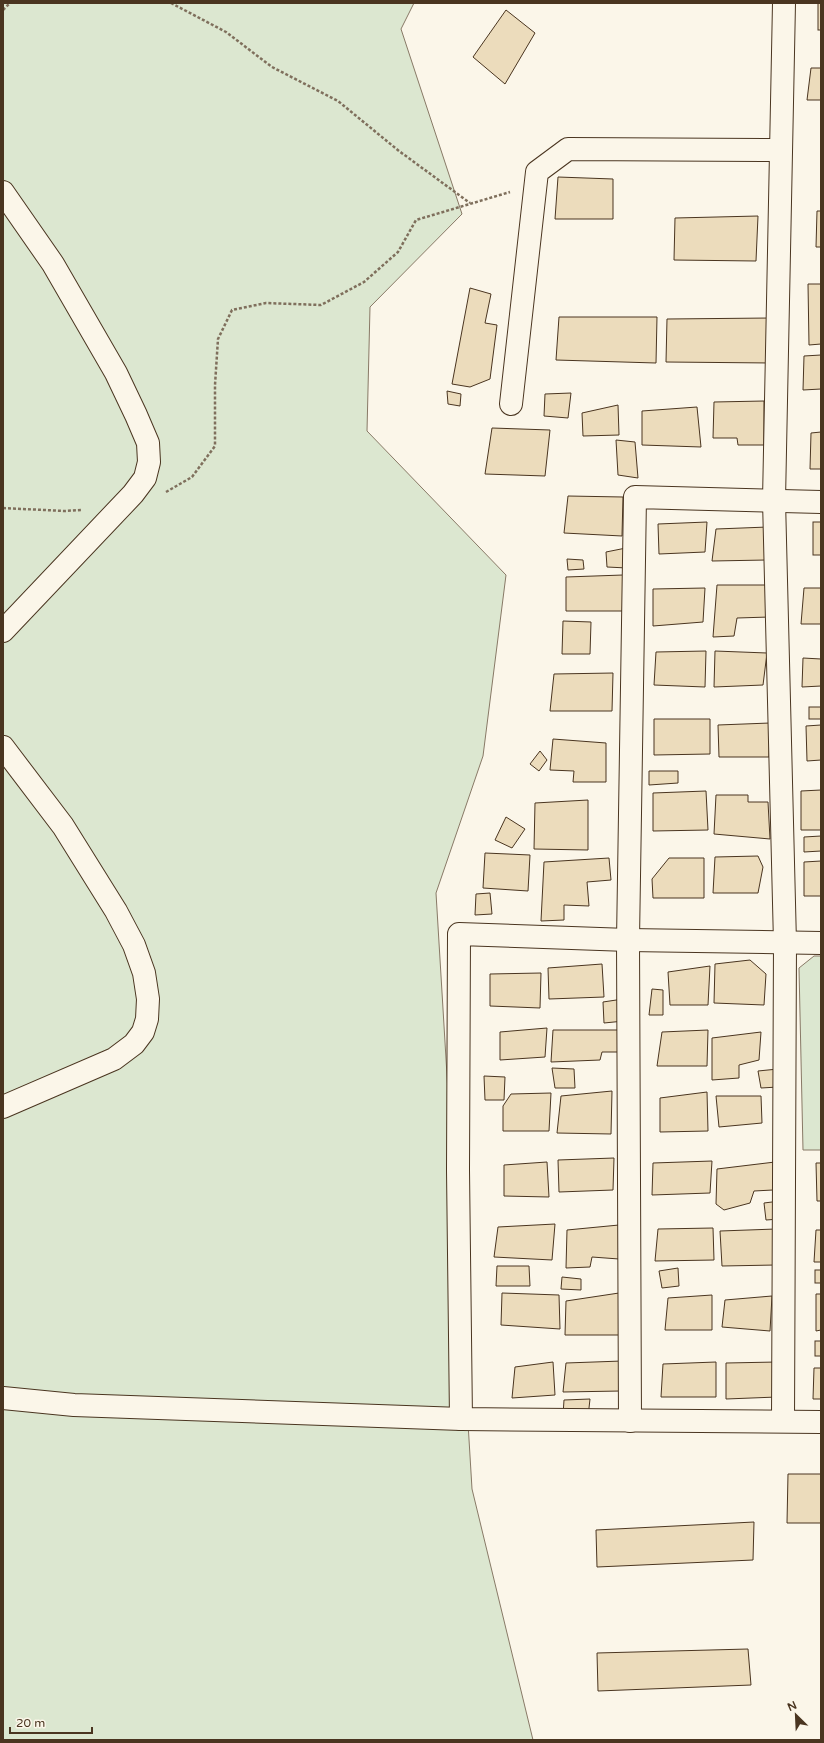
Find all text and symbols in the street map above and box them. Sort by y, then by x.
north arrow [776,1695,816,1735]
text: N [785,1699,799,1714]
scale bar [10,1709,92,1735]
text: 20 m [16,1716,45,1730]

